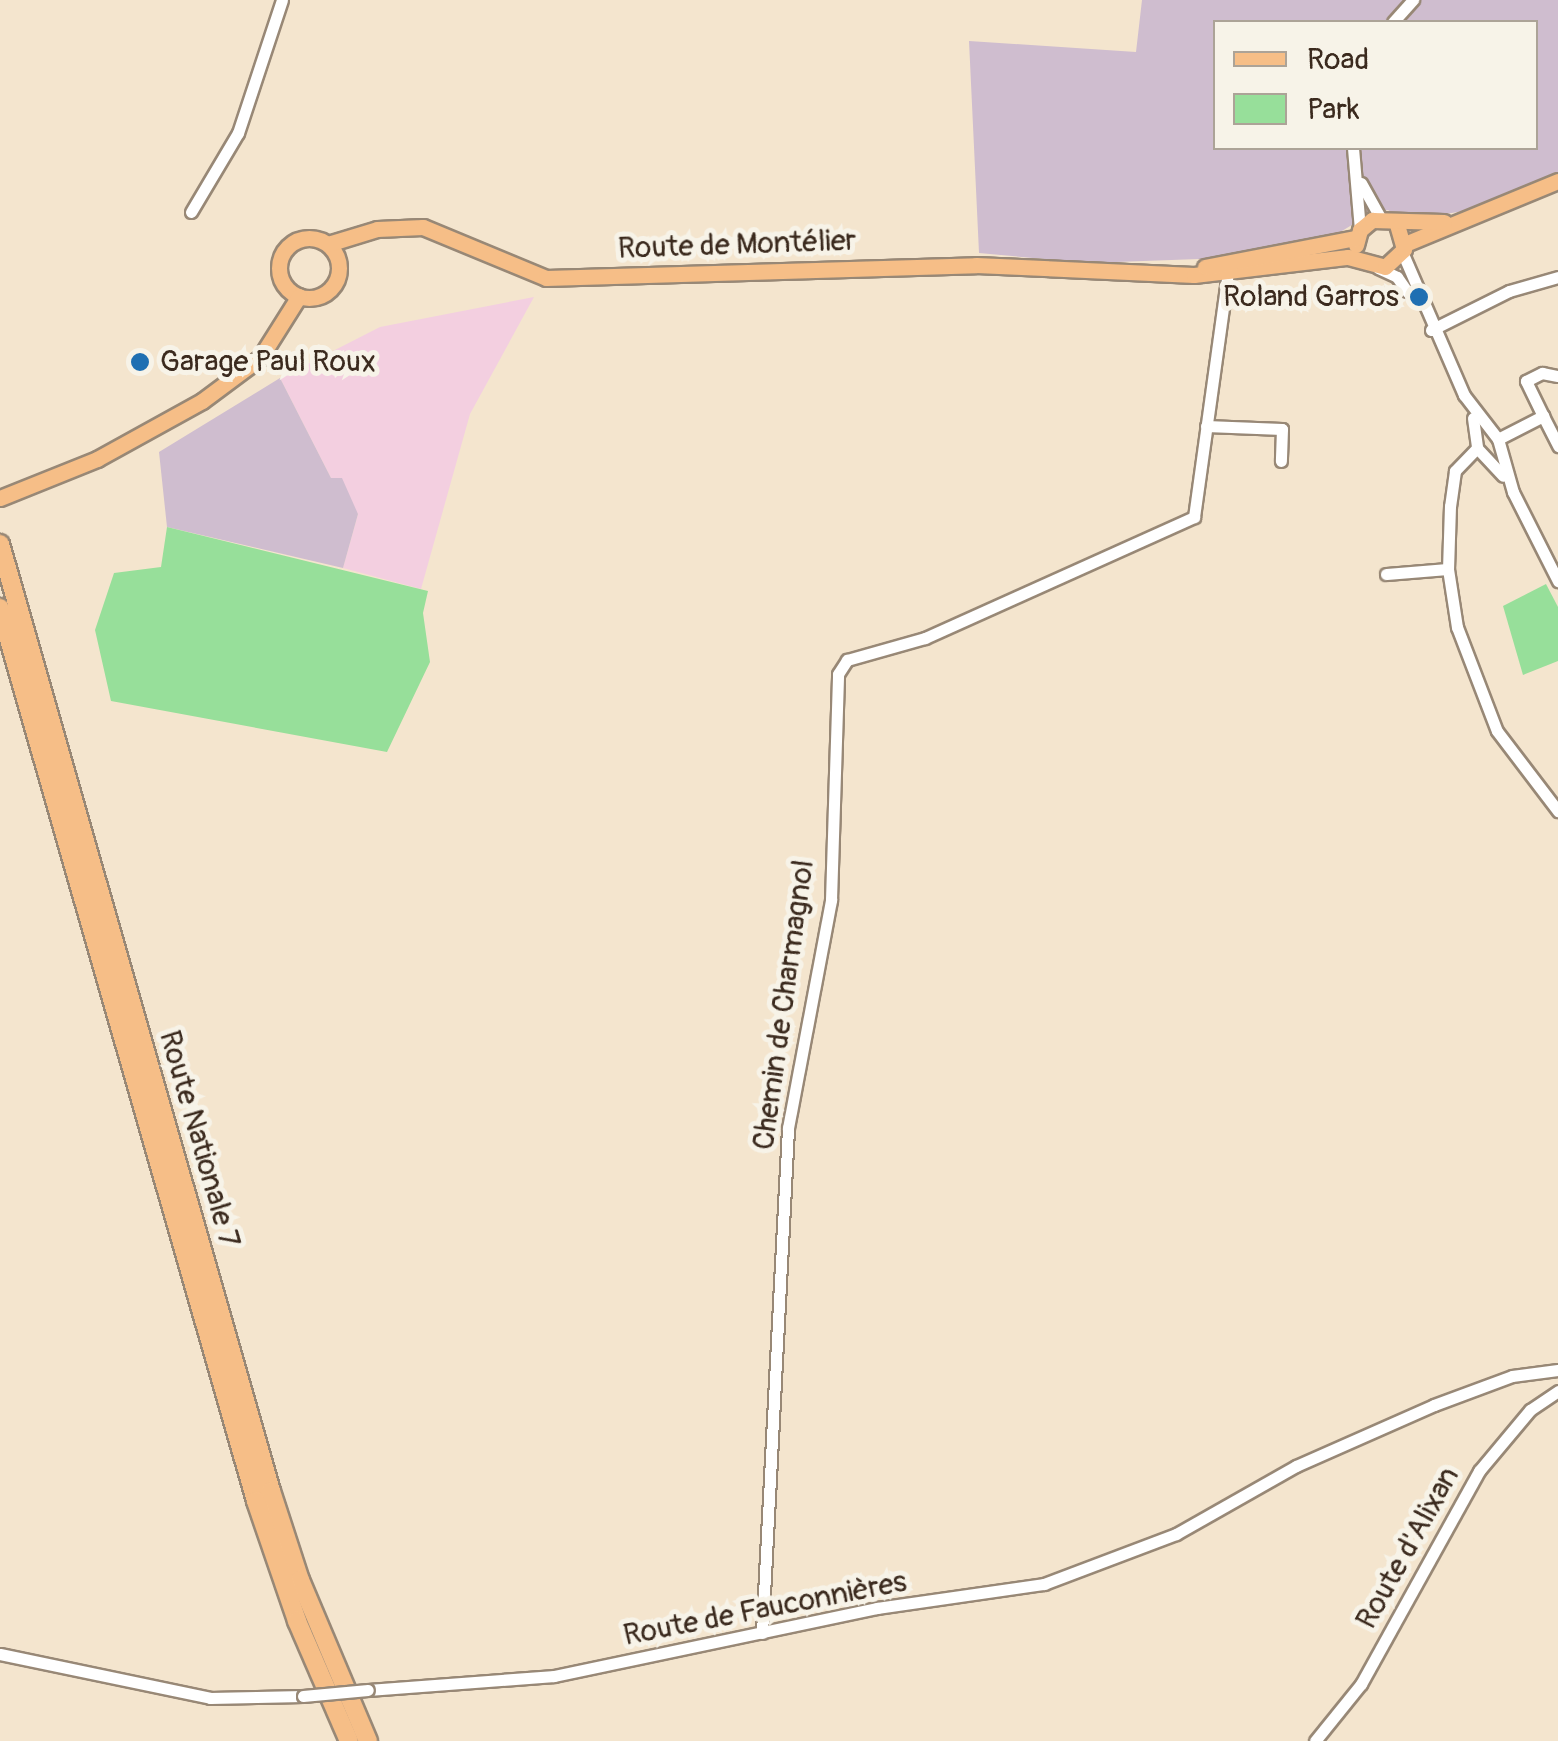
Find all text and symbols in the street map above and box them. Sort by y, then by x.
legend [1213,20,1538,150]
text: Road [1307,41,1369,78]
text: Park [1307,91,1360,128]
street label: Route de Montélier [617,223,857,267]
place label: Roland Garros [1223,279,1399,315]
marker: Roland Garros [1408,286,1430,308]
place label: Garage Paul Roux [160,344,376,380]
marker: Garage Paul Roux [129,351,151,373]
street label: Chemin de Charmagnol [746,858,822,1152]
street label: Route Nationale 7 [151,1026,247,1252]
street label: Route d'Alixan [1349,1461,1467,1635]
street label: Route de Fauconnières [620,1564,910,1654]

